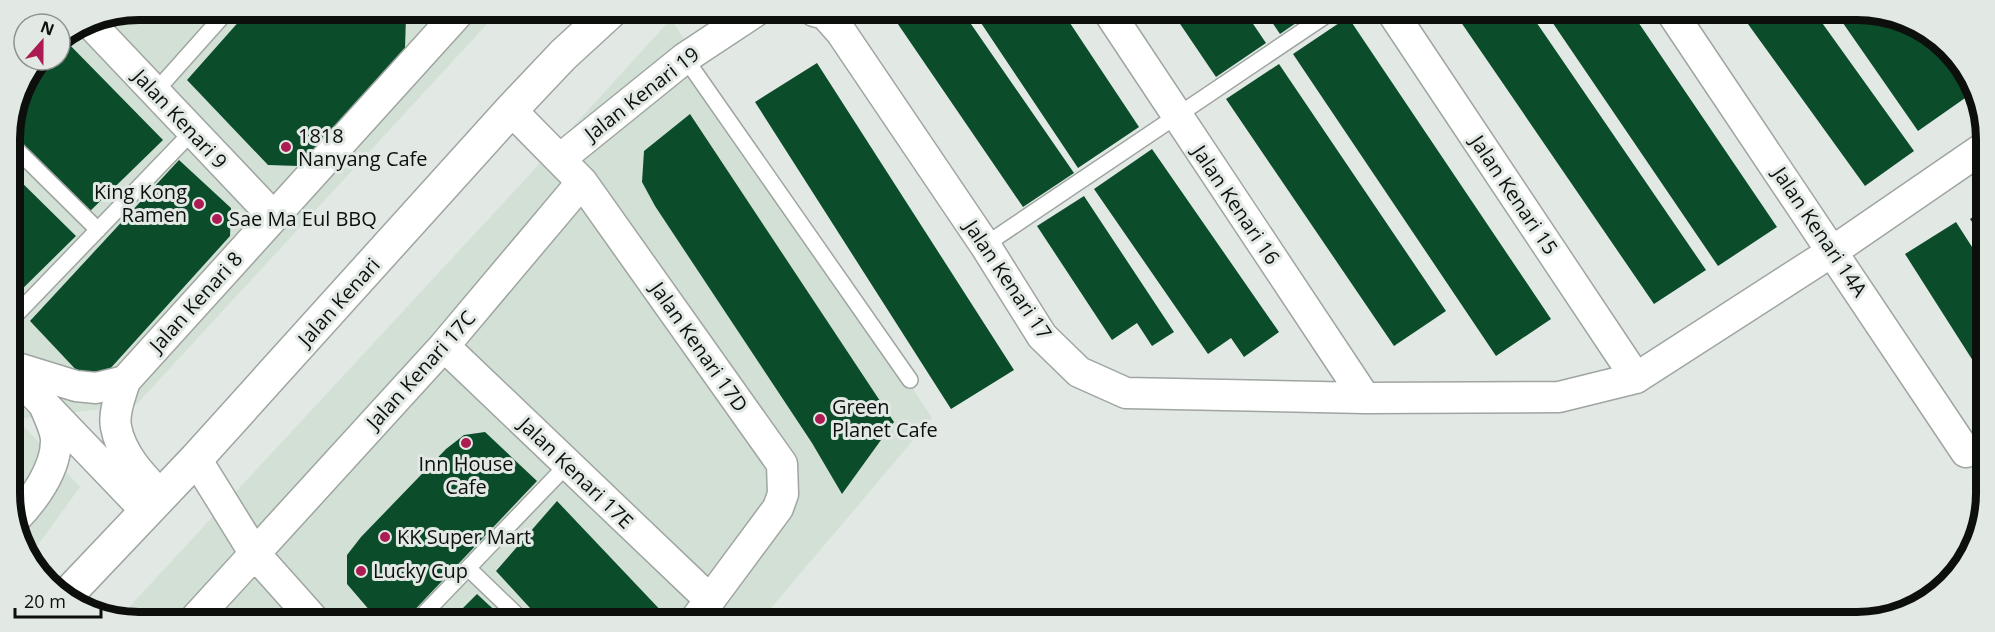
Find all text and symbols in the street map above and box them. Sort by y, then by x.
north arrow [12,12,72,72]
text: N [37,15,57,41]
street label: Jalan Kenari 19 [577,40,704,148]
street label: Jalan Kenari 9 [126,62,233,174]
place label: 1818 Nanyang Cafe [298,122,428,172]
street label: Jalan Kenari 15 [1463,128,1564,260]
street label: Jalan Kenari 16 [1185,138,1286,270]
marker: 1818 Nanyang Cafe [279,140,293,154]
street label: Jalan Kenari 14A [1766,160,1874,302]
place label: King Kong Ramen [94,178,187,228]
marker: King Kong Ramen [192,197,206,211]
place label: Sae Ma Eul BBQ [229,205,377,232]
marker: Sae Ma Eul BBQ [210,212,224,226]
street label: Jalan Kenari 17 [957,213,1058,345]
street label: Jalan Kenari 8 [142,246,248,359]
street label: Jalan Kenari [290,252,386,353]
street label: Jalan Kenari 17D [643,275,754,417]
street label: Jalan Kenari 17C [359,305,481,436]
place label: Green Planet Cafe [832,393,938,443]
street label: Jalan Kenari 17E [512,410,639,534]
marker: Green Planet Cafe [813,412,827,426]
marker: Inn House Cafe [459,436,473,450]
place label: Inn House Cafe [418,450,514,500]
place label: KK Super Mart [397,523,531,550]
marker: KK Super Mart [378,530,392,544]
place label: Lucky Cup [373,557,468,584]
marker: Lucky Cup [354,564,368,578]
scale bar [15,581,100,619]
text: 20 m [24,589,66,613]

